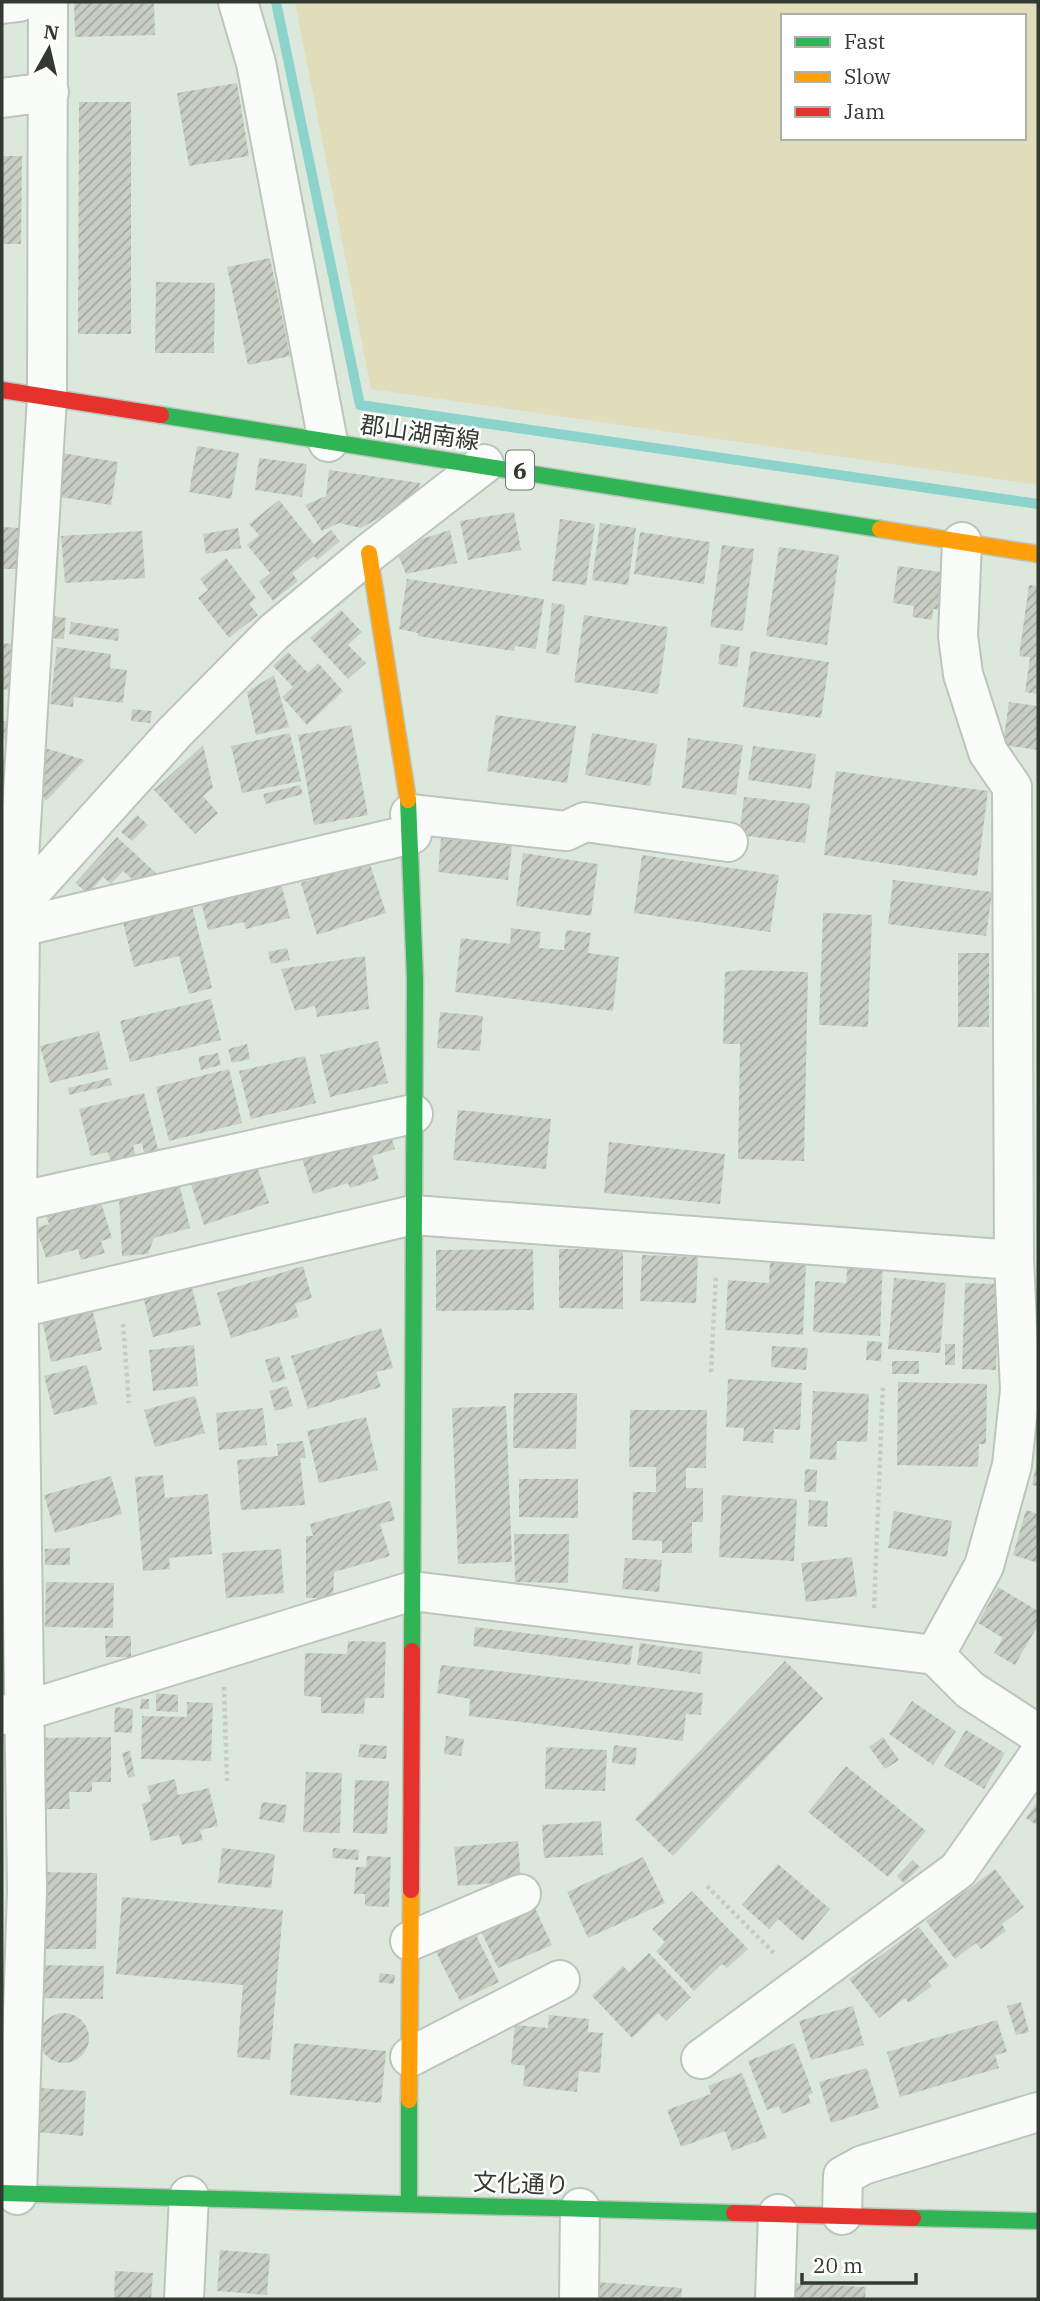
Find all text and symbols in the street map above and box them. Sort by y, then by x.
north arrow [14,14,84,84]
legend [781,14,1026,140]
text: N [42,19,60,45]
text: Fast [844,27,885,55]
text: Slow [844,62,891,90]
text: Jam [844,97,885,125]
street label: 郡山湖南線 [358,408,482,456]
road number: 6 [506,450,534,490]
street label: 文化通り [472,2165,570,2201]
scale bar [802,2242,916,2286]
text: 20 m [813,2251,863,2279]

